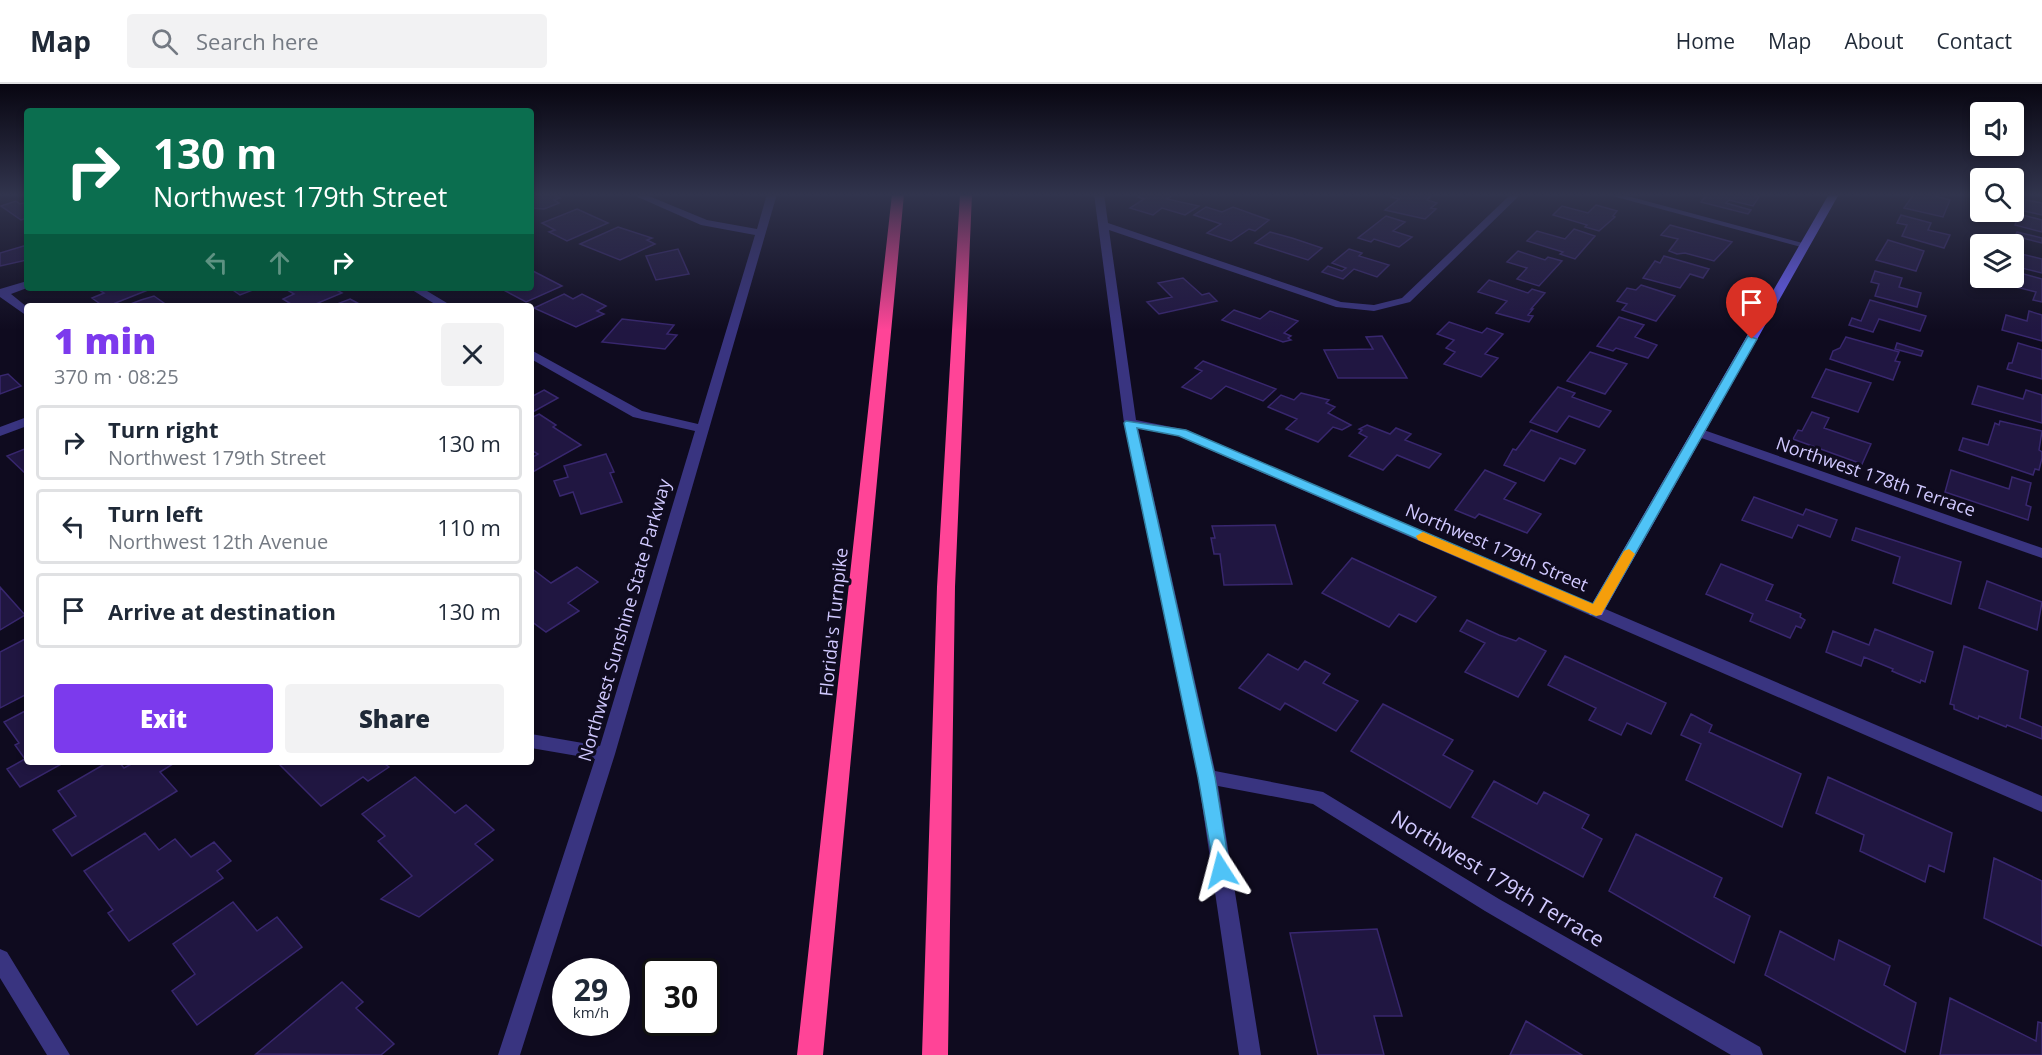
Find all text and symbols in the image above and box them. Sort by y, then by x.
search box [127,14,547,68]
text: Map [30,22,91,60]
icon: search [148,25,181,58]
text: Search here [196,26,319,56]
text: Home [1676,27,1735,55]
text: Map [1768,27,1811,55]
text: About [1844,27,1904,55]
text: Contact [1937,27,2012,55]
map controls [1970,102,2024,288]
button: sound [1970,102,2024,156]
text: 130 m [153,124,277,181]
icon: right [54,132,132,210]
button: search [1970,168,2024,222]
text: Northwest 179th Street [153,178,447,215]
button: layers [1970,234,2024,288]
icon: left [200,246,233,279]
icon: ahead [263,246,296,279]
icon: right [326,246,359,279]
pin [1726,277,1777,339]
icon: arrive [1735,286,1768,319]
text: 1 min [54,316,156,365]
button: close [441,323,504,386]
text: 370 m · 08:25 [54,363,179,390]
text: Turn right [108,414,219,444]
icon: right [57,426,90,459]
text: 130 m [437,428,501,458]
street label: Northwest 178th Terrace [1773,431,1979,521]
text: Northwest 179th Street [108,444,326,471]
street label: Northwest Sunshine State Parkway [572,475,676,764]
text: Turn left [108,498,203,528]
street label: Northwest 179th Street [1402,498,1592,596]
icon: left [57,510,90,543]
text: 110 m [437,512,501,542]
text: Northwest 12th Avenue [108,528,328,555]
street label: Florida's Turnpike [813,547,853,697]
icon: arrive [57,594,90,627]
text: Arrive at destination [108,596,336,626]
text: 130 m [437,596,501,626]
button: Exit [54,684,273,753]
button: Share [285,684,504,753]
street label: Northwest 179th Terrace [1386,803,1610,953]
position arrow [1189,838,1253,902]
speed limit sign: 30 [642,958,720,1036]
text: 29 [574,969,608,1010]
text: km/h [573,1002,609,1022]

